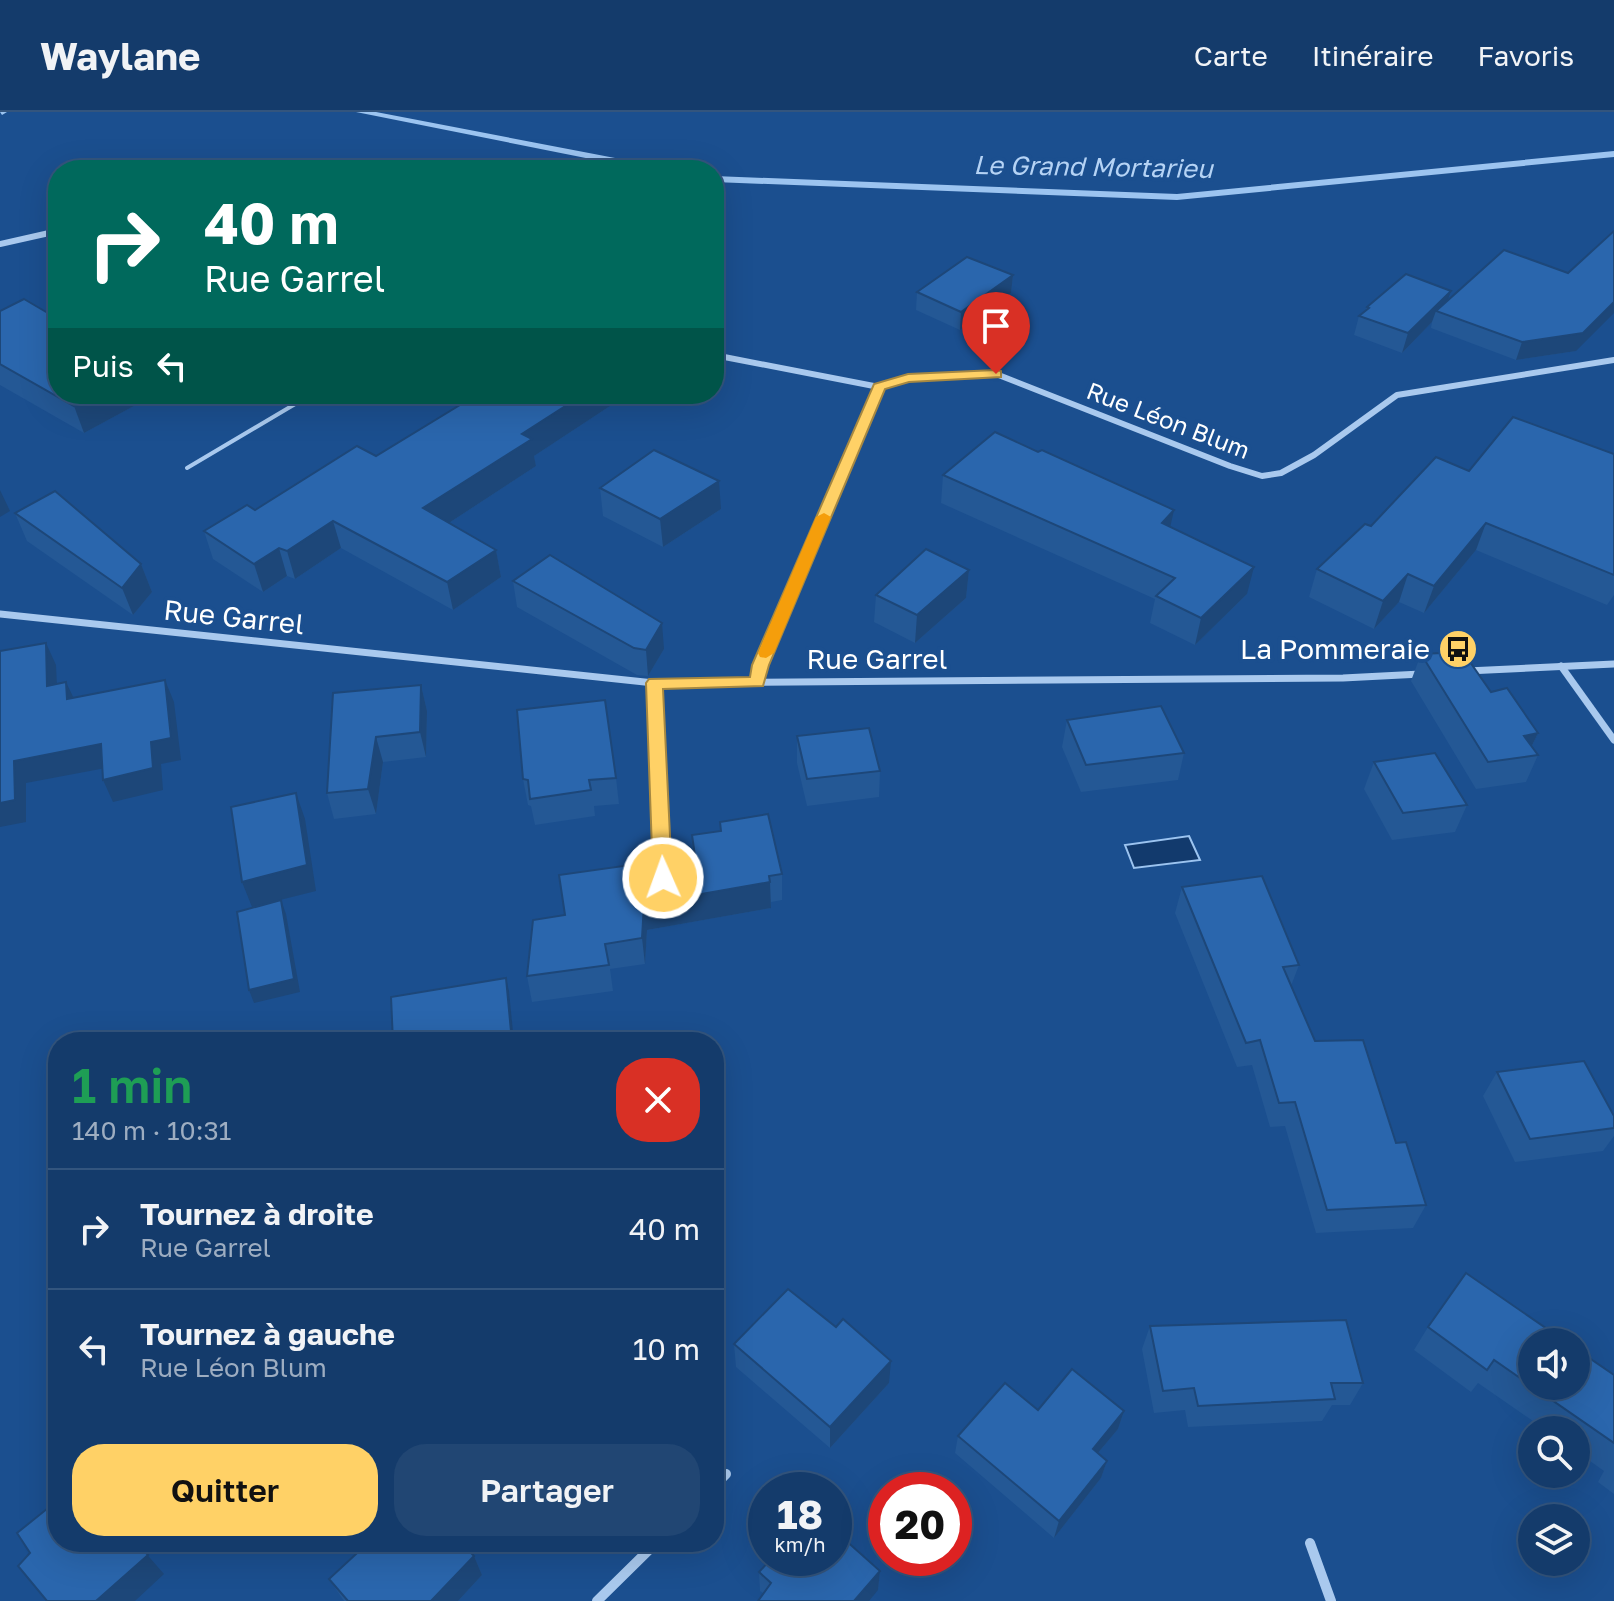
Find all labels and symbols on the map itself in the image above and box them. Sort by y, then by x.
water label: Le Grand Mortarieu [973,149,1215,184]
pin [962,292,1030,374]
street label: Rue Léon Blum [1083,375,1254,464]
street label: Rue Garrel [162,593,306,640]
bus stop icon: La Pommeraie [1437,628,1479,670]
place label: La Pommeraie [1240,632,1430,665]
street label: Rue Garrel [807,642,947,675]
position arrow [621,836,705,920]
speed limit sign: 20 [868,1472,972,1576]

